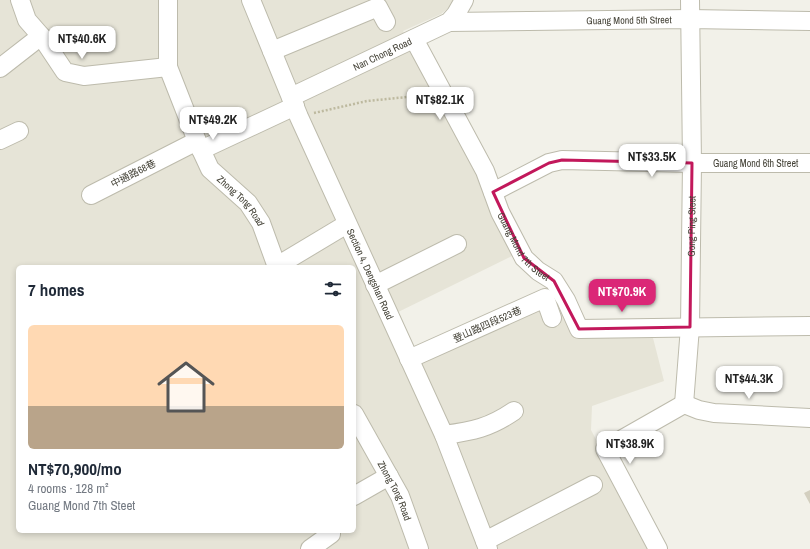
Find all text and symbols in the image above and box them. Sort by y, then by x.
street label: Guang Mond 5th Street [586,13,672,27]
pin: NT$40.6K [41,26,123,60]
text: NT$40.6K [58,30,106,47]
street label: Nan Chong Road [351,35,414,74]
pin: NT$82.1K [399,87,481,121]
text: NT$82.1K [416,91,464,108]
pin: NT$49.2K [172,107,254,141]
text: NT$49.2K [189,111,237,128]
pin: NT$33.5K [611,144,693,178]
text: NT$33.5K [628,148,676,165]
street label: 中通路68巷 [108,157,158,190]
street label: Guang Mond 6th Street [713,157,799,170]
street label: Zhong Tong Road [214,173,267,228]
street label: Gong Ping Steet [685,195,699,257]
street label: Guang Mond 7th Steet [494,210,553,284]
street label: Section 4, Dengshan Road [344,227,396,322]
text: 7 homes [28,278,85,301]
icon: filters [322,278,344,300]
pin: NT$70.9K [581,279,663,313]
text: NT$70.9K [598,283,646,300]
street label: 登山路四段523巷 [451,304,524,345]
icon: home [150,351,222,423]
pin: NT$44.3K [708,366,790,400]
text: NT$44.3K [725,370,773,387]
pin: NT$38.9K [589,431,671,465]
text: NT$38.9K [606,435,654,452]
text: NT$70,900/mo [28,457,122,480]
street label: Zhong Tong Road [375,459,414,522]
text: 4 rooms · 128 m² [28,480,109,497]
text: Guang Mond 7th Steet [28,497,135,514]

